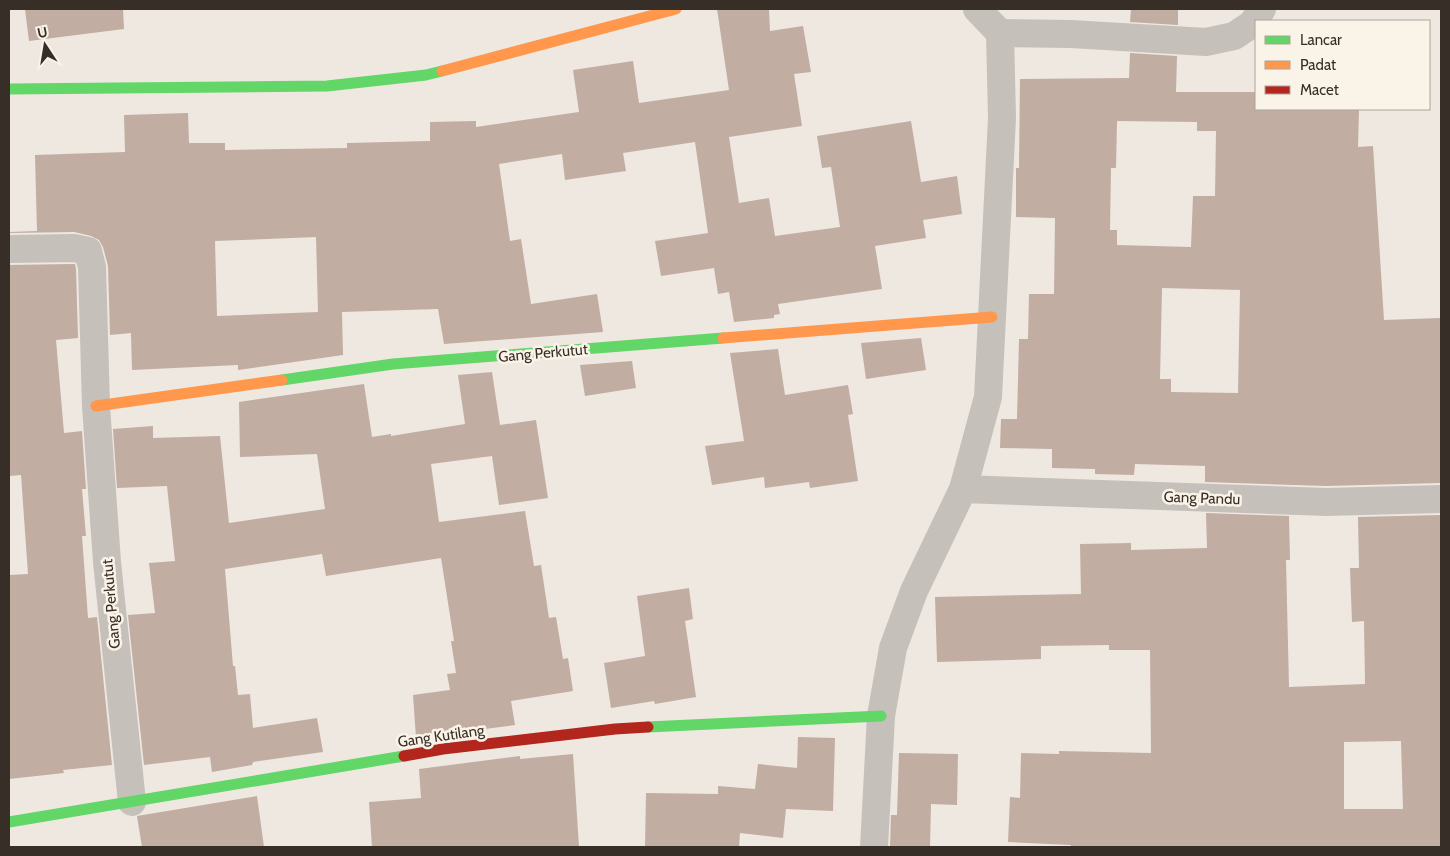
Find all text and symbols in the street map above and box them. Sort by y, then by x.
north arrow [20,20,70,70]
legend [1255,20,1430,110]
text: U [36,22,49,42]
text: Lancar [1300,31,1342,49]
text: Padat [1300,56,1336,74]
text: Macet [1300,81,1339,99]
street label: Gang Perkutut [497,340,589,366]
street label: Gang Pandu [1163,488,1241,508]
street label: Gang Perkutut [98,558,124,650]
street label: Gang Kutilang [397,721,486,751]

